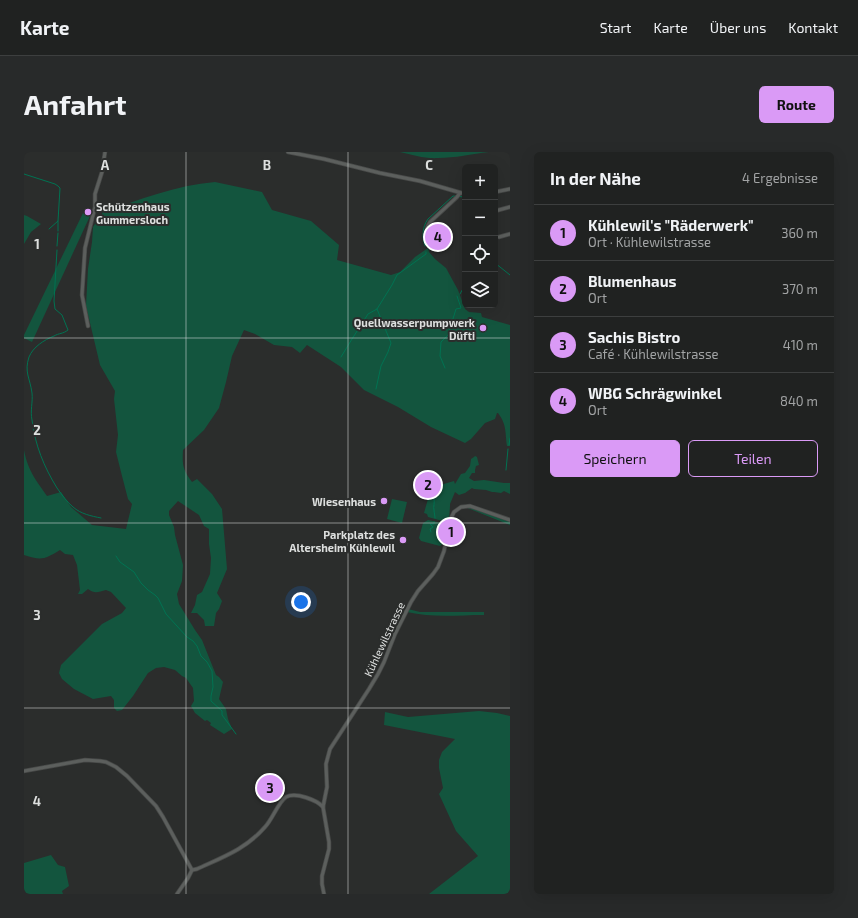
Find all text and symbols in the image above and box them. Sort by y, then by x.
text: Karte [20,16,70,39]
text: Start [600,19,631,36]
text: Karte [653,19,688,36]
text: Über uns [710,19,766,36]
text: Kontakt [788,19,838,36]
button: Route [759,86,834,123]
text: Anfahrt [24,87,127,121]
text: A [101,157,110,173]
text: B [263,157,271,173]
text: C [425,157,433,173]
map controls [462,164,498,308]
button: + [462,164,498,200]
text: In der Nähe [550,168,641,188]
text: 4 Ergebnisse [742,170,818,186]
place label: Schützenhaus Gummersloch [96,200,170,226]
button: − [462,200,498,236]
marker: Schützenhaus Gummersloch [83,207,93,217]
text: Kühlewil's "Räderwerk" [588,216,754,234]
pin: 4 [425,222,451,252]
text: 1 [560,225,566,241]
text: 360 m [781,225,818,241]
text: Ort · Kühlewilstrasse [588,234,711,250]
text: 1 [34,236,40,252]
button: locate [462,236,498,272]
button: layers [462,272,498,308]
text: Blumenhaus [588,272,677,290]
text: 2 [559,281,567,297]
text: 370 m [782,281,818,297]
text: Ort [588,290,607,306]
place label: Quellwasserpumpwerk Düfti [354,316,476,342]
marker: Quellwasserpumpwerk Düfti [478,323,488,333]
text: Sachis Bistro [588,328,680,346]
text: 3 [559,337,567,353]
text: 410 m [783,337,818,353]
text: Café · Kühlewilstrasse [588,346,719,362]
text: WBG Schrägwinkel [588,384,722,402]
text: 4 [559,393,567,409]
text: 840 m [780,393,818,409]
text: Ort [588,402,607,418]
text: 2 [33,422,41,438]
button: Speichern [550,440,680,477]
button: Teilen [688,440,818,477]
pin: 2 [415,470,441,500]
place label: Wiesenhaus [312,495,376,508]
marker: Wiesenhaus [379,496,389,506]
pin: 1 [438,517,464,547]
place label: Parkplatz des Altersheim Kühlewil [289,528,395,554]
marker: Parkplatz des Altersheim Kühlewil [398,535,408,545]
your location [291,592,311,612]
street label: Kühlewilstrasse [361,600,407,678]
text: 3 [33,607,41,623]
pin: 3 [257,773,283,803]
text: 4 [33,793,41,809]

